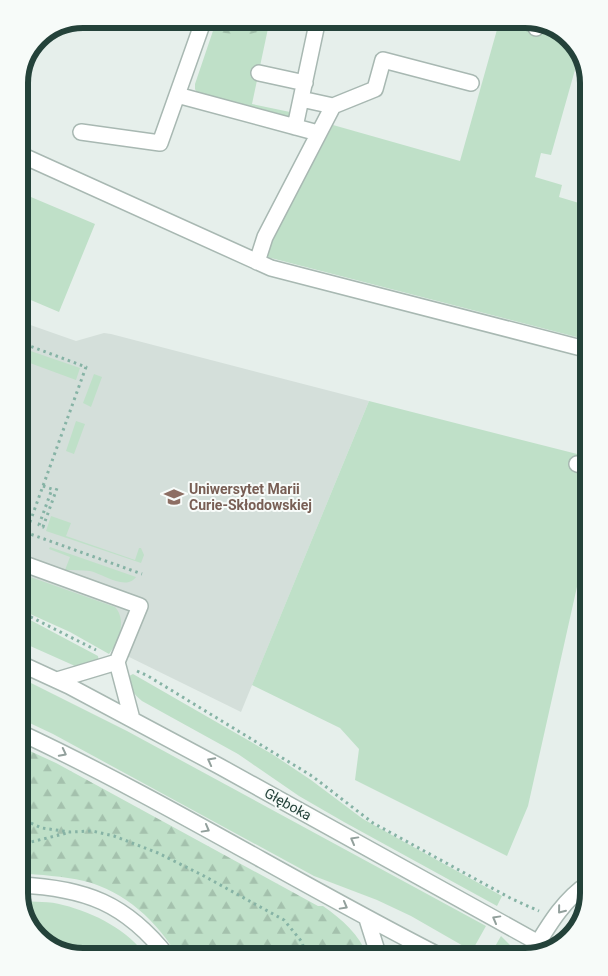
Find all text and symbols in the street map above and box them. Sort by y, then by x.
place label: Uniwersytet Marii Curie-Skłodowskiej [189,481,312,513]
school or university icon: Uniwersytet Marii Curie-Skłodowskiej [163,486,185,508]
one-way arrow [57,747,66,757]
one-way arrow [208,758,217,768]
street label: Głęboka [262,785,314,823]
one-way arrow [201,823,210,833]
one-way arrow [350,836,359,846]
one-way arrow [339,900,348,910]
one-way arrow [558,904,566,913]
one-way arrow [492,915,501,925]

